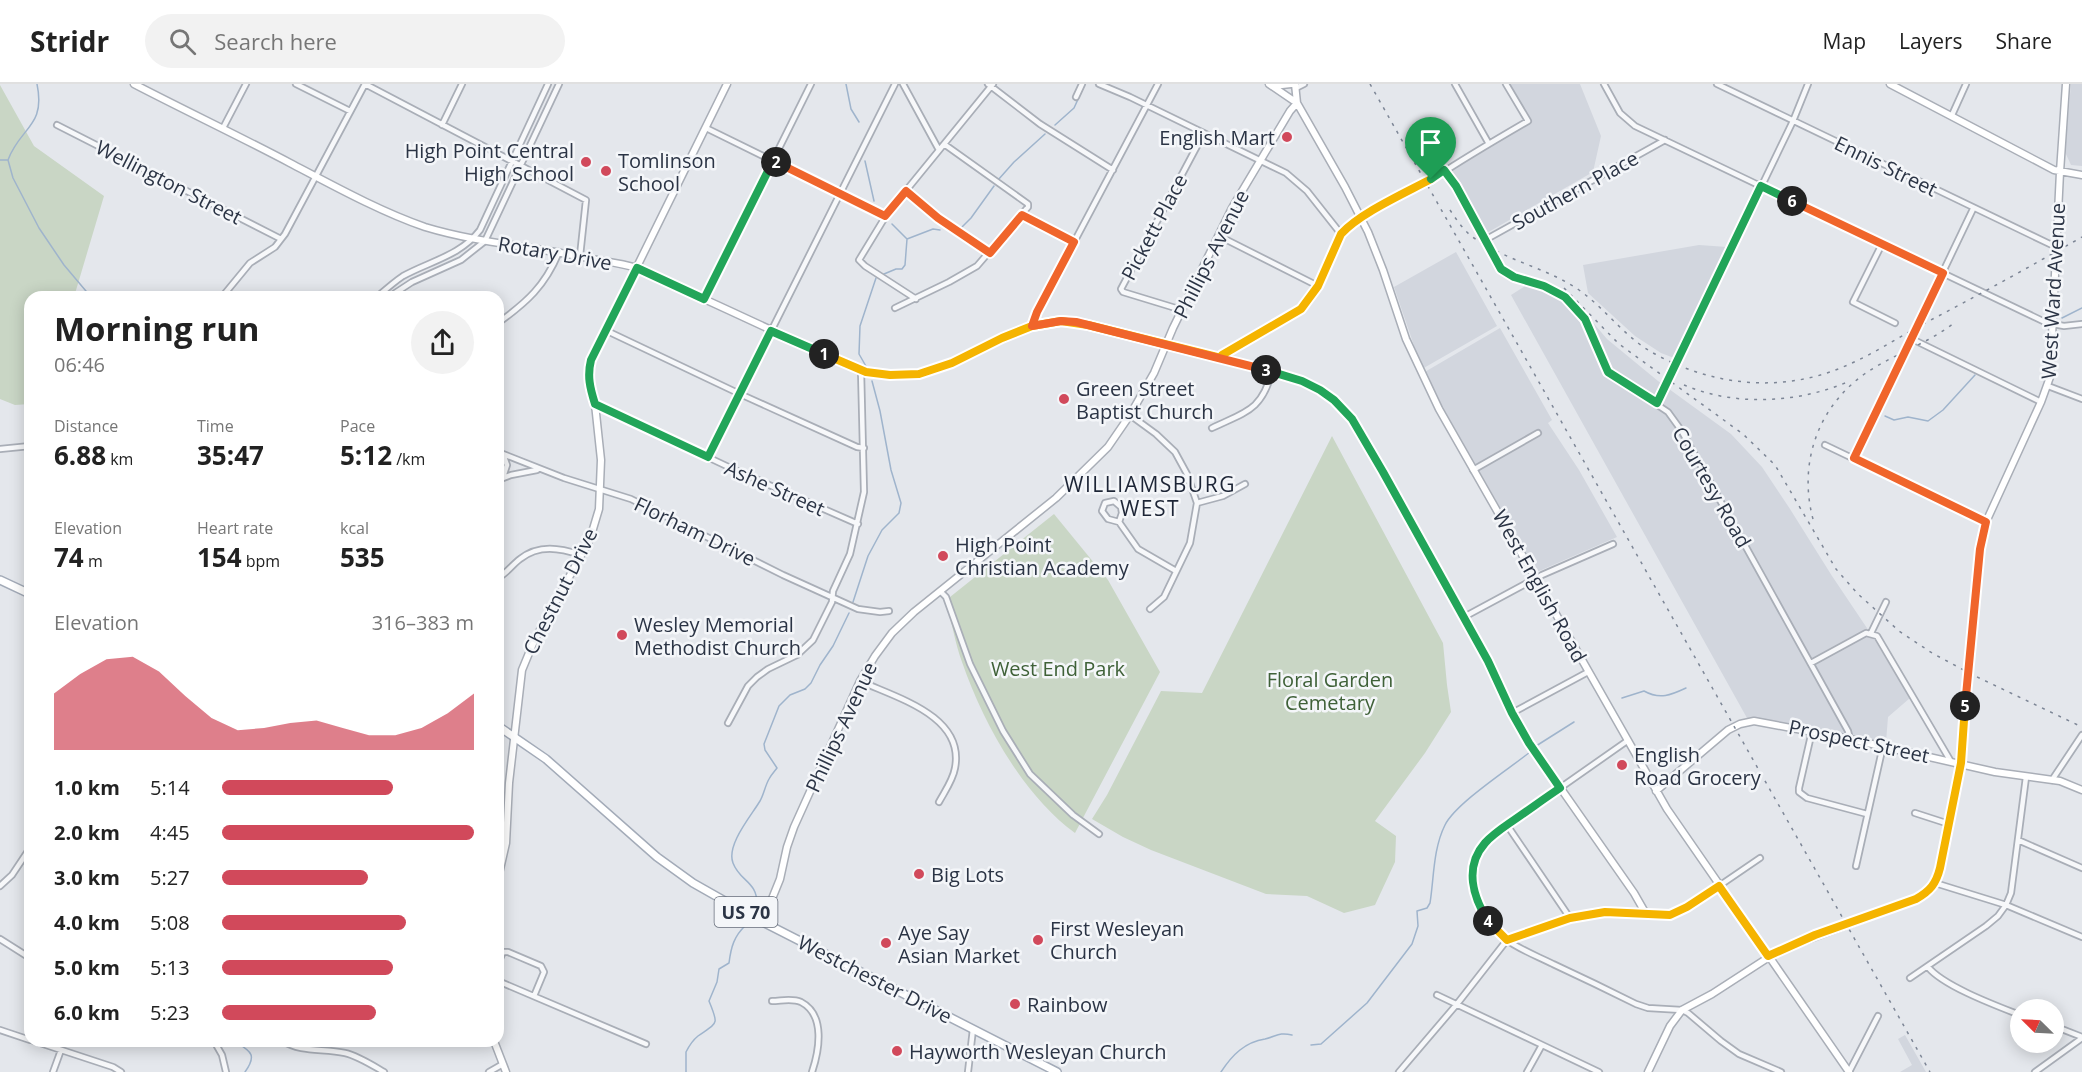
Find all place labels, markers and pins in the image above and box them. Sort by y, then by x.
pin [1405,117,1456,179]
place label: English Mart [1159,124,1275,151]
marker: English Mart [1280,130,1294,144]
place label: High Point Central High School [405,137,574,187]
place label: Tomlinson School [618,147,716,197]
pin: 2 [761,147,791,177]
marker: High Point Central High School [579,155,593,169]
marker: Tomlinson School [599,164,613,178]
pin: 6 [1777,186,1807,216]
pin: 1 [809,339,839,369]
pin: 3 [1251,355,1281,385]
place label: Green Street Baptist Church [1076,375,1213,425]
marker: Green Street Baptist Church [1057,392,1071,406]
place label: High Point Christian Academy [955,531,1130,581]
marker: High Point Christian Academy [936,549,950,563]
place label: Wesley Memorial Methodist Church [634,611,801,661]
marker: Wesley Memorial Methodist Church [615,628,629,642]
pin: 5 [1950,691,1980,721]
place label: English Road Grocery [1634,741,1762,791]
marker: English Road Grocery [1615,758,1629,772]
place label: Big Lots [931,861,1004,888]
marker: Big Lots [912,867,926,881]
pin: 4 [1473,906,1503,936]
place label: First Wesleyan Church [1050,915,1184,965]
place label: Aye Say Asian Market [898,919,1020,969]
marker: First Wesleyan Church [1031,933,1045,947]
marker: Aye Say Asian Market [879,936,893,950]
place label: Rainbow [1027,991,1108,1018]
marker: Rainbow [1008,997,1022,1011]
place label: Hayworth Wesleyan Church [909,1038,1166,1065]
marker: Hayworth Wesleyan Church [890,1044,904,1058]

